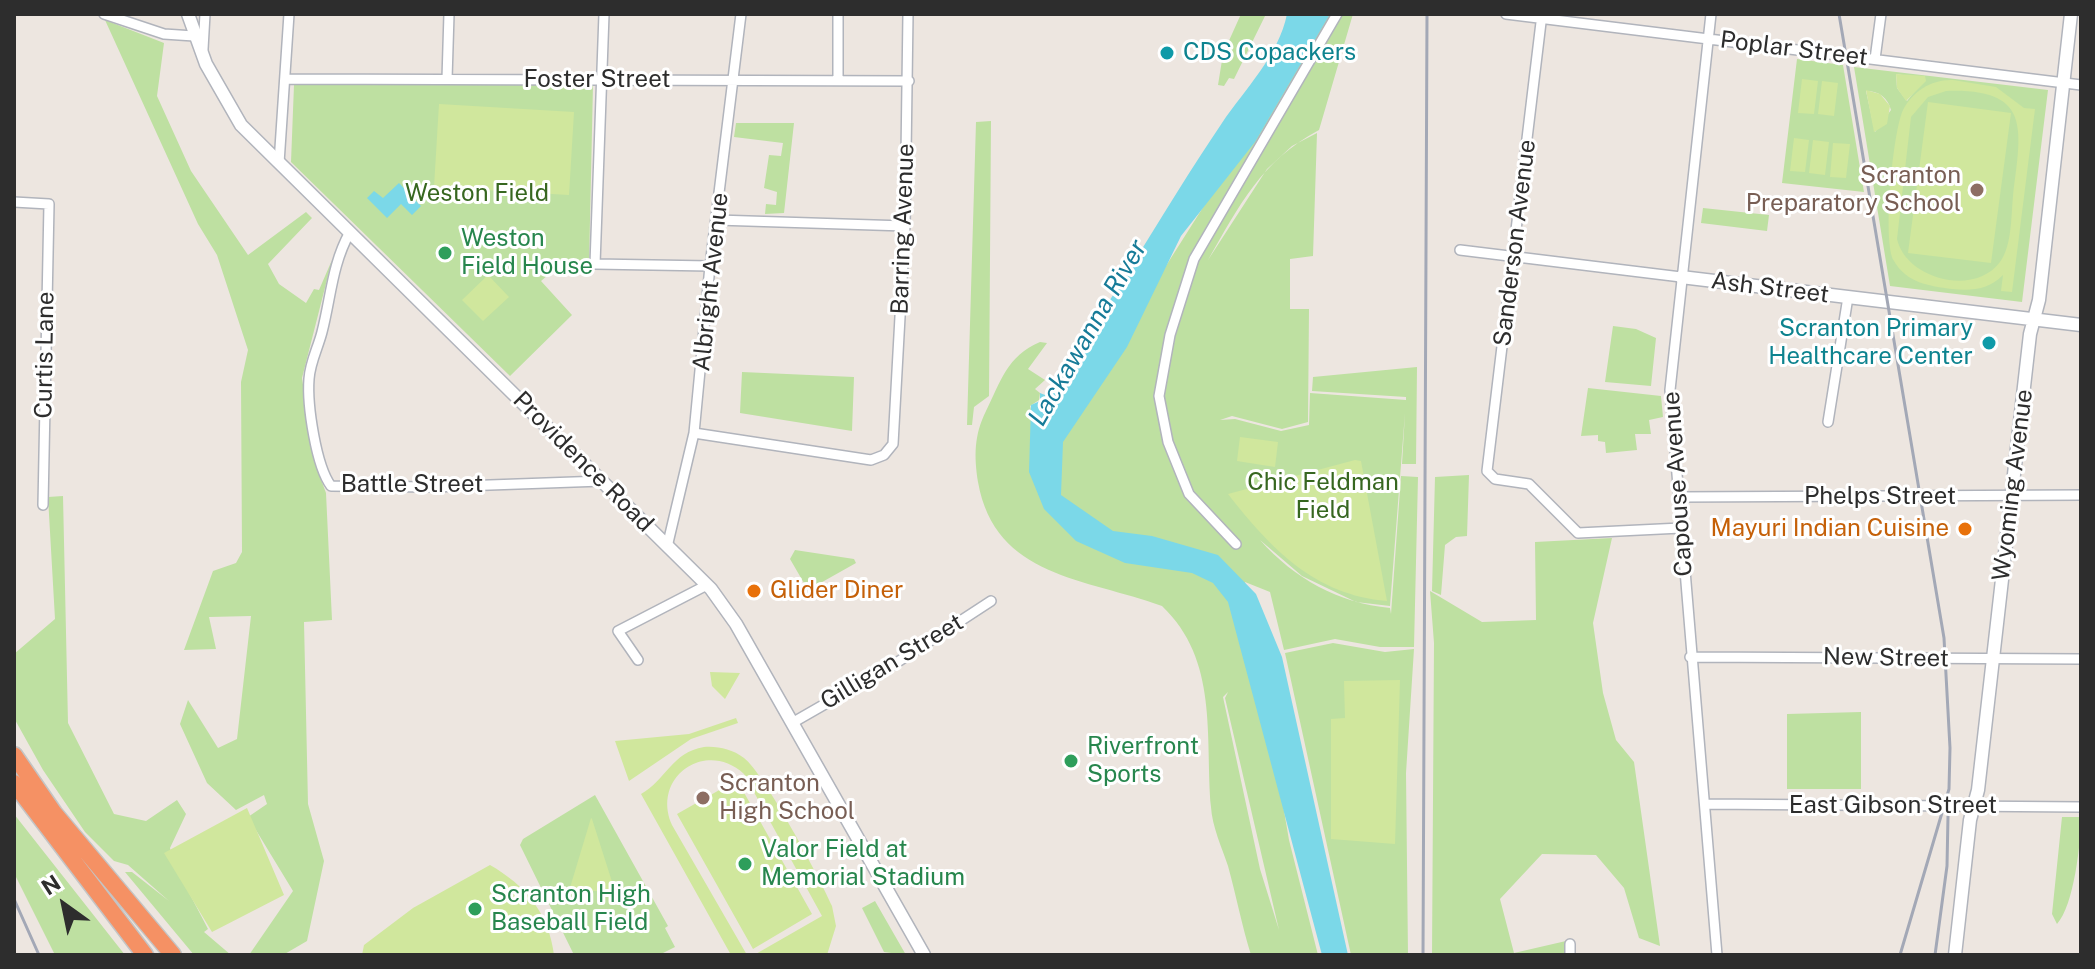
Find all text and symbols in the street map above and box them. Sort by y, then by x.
street label: Poplar Street [1718,26,1870,72]
place label: CDS Copackers [1183,39,1356,67]
marker: CDS Copackers [1158,44,1176,62]
street label: Foster Street [523,66,671,94]
street label: Sanderson Avenue [1488,138,1542,348]
street label: Barring Avenue [886,143,920,315]
place label: Scranton Preparatory School [1746,162,1961,218]
park label: Weston Field [405,180,549,208]
marker: Scranton Preparatory School [1968,181,1986,199]
street label: Albright Avenue [687,191,735,373]
place label: Weston Field House [461,225,593,281]
water label: Lackawanna River [1022,234,1154,432]
marker: Weston Field House [436,244,454,262]
street label: Ash Street [1709,266,1831,310]
street label: Curtis Lane [29,291,61,419]
place label: Scranton Primary Healthcare Center [1768,315,1973,371]
marker: Scranton Primary Healthcare Center [1980,334,1998,352]
street label: Providence Road [507,386,659,538]
street label: Wyoming Avenue [1987,387,2039,583]
street label: Capouse Avenue [1657,391,1699,577]
park label: Chic Feldman Field [1247,469,1399,525]
street label: Battle Street [341,471,483,499]
street label: Phelps Street [1804,483,1956,511]
place label: Mayuri Indian Cuisine [1711,515,1949,543]
marker: Mayuri Indian Cuisine [1956,520,1974,538]
place label: Glider Diner [770,577,903,605]
marker: Glider Diner [745,582,763,600]
street label: Gilligan Street [815,608,969,716]
street label: New Street [1823,643,1949,673]
place label: Riverfront Sports [1087,733,1199,789]
marker: Riverfront Sports [1062,752,1080,770]
place label: Scranton High School [719,770,855,826]
marker: Scranton High School [694,789,712,807]
street label: East Gibson Street [1789,792,1997,820]
place label: Valor Field at Memorial Stadium [761,836,965,892]
marker: Valor Field at Memorial Stadium [736,855,754,873]
north arrow [24,865,104,945]
text: N [37,869,65,900]
place label: Scranton High Baseball Field [491,881,651,937]
marker: Scranton High Baseball Field [466,900,484,918]

